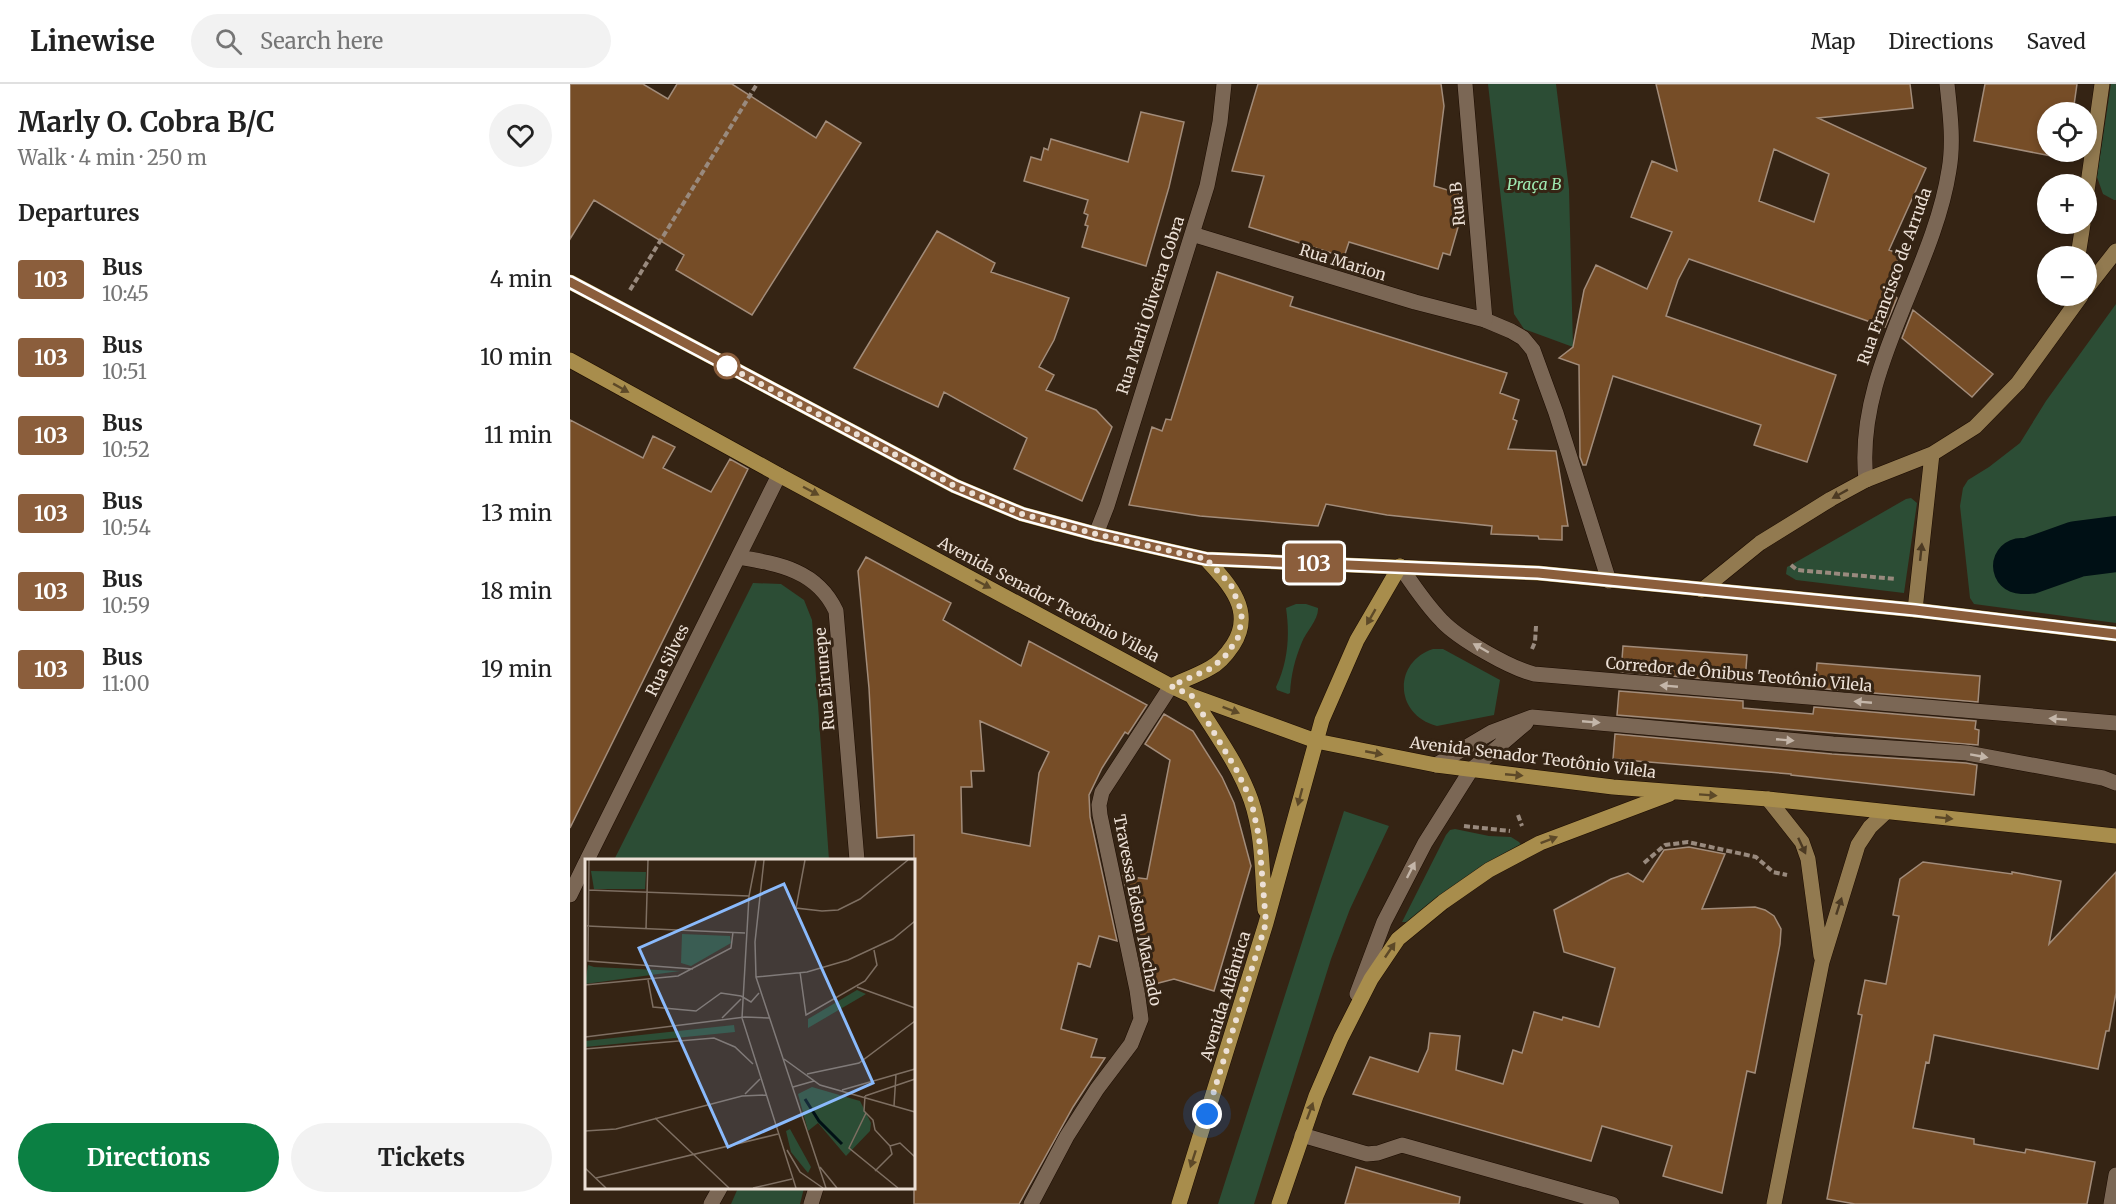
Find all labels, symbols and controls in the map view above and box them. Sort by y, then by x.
search box [191,14,611,68]
text: Linewise [30,23,155,59]
icon: search [212,25,245,58]
text: Search here [260,27,383,55]
text: Map [1811,28,1855,55]
text: Directions [1888,28,1993,55]
text: Saved [2026,28,2086,55]
map controls [2037,102,2097,306]
button: locate [2037,102,2097,162]
text: Marly O. Cobra B/C [18,104,275,140]
button: heart [489,104,552,167]
text: Walk · 4 min · 250 m [18,145,207,170]
park label: Praça B [1507,174,1561,194]
button: + [2037,174,2097,234]
street label: Rua B [1445,181,1469,227]
street label: Rua Francisco de Arruda [1853,184,1936,367]
text: Departures [18,199,140,227]
street label: Rua Marli Oliveira Cobra [1112,213,1188,397]
street label: Rua Marion [1297,239,1389,285]
button: − [2037,246,2097,306]
text: Bus [102,253,143,281]
text: 4 min [490,265,552,293]
text: 103 [34,266,68,293]
text: 10:45 [102,281,149,306]
text: Bus [102,331,143,359]
text: 10 min [480,343,552,371]
text: 103 [34,344,68,371]
unlabelled marker [714,353,740,379]
text: 10:51 [102,359,147,384]
one-way arrow [613,383,630,393]
text: Bus [102,409,143,437]
text: 11 min [484,421,552,449]
text: 103 [34,422,68,449]
text: 10:52 [102,437,150,462]
one-way arrow [803,486,820,496]
text: Bus [102,487,143,515]
one-way arrow [1831,489,1848,499]
text: 13 min [481,499,552,527]
text: 103 [34,500,68,527]
text: 10:54 [102,515,151,540]
street label: Avenida Senador Teotônio Vilela [934,532,1163,666]
one-way arrow [1916,543,1926,562]
line badge: 103 [1280,544,1348,582]
text: 103 [1297,550,1331,577]
text: Bus [102,565,143,593]
text: 18 min [481,577,552,605]
text: 103 [34,578,68,605]
one-way arrow [974,579,991,589]
text: 10:59 [102,593,150,618]
one-way arrow [1365,609,1376,625]
street label: Rua Silves [641,621,693,699]
street label: Rua Eirunepe [810,627,838,731]
text: Bus [102,643,143,671]
one-way arrow [1472,643,1489,653]
street label: Corredor de Ônibus Teotônio Vilela [1605,652,1874,696]
text: 19 min [481,655,552,683]
text: 103 [34,656,68,683]
text: 11:00 [102,671,150,696]
one-way arrow [1660,681,1679,690]
one-way arrow [1854,697,1873,707]
one-way arrow [1222,706,1240,716]
one-way arrow [2048,714,2067,723]
one-way arrow [1581,717,1600,727]
street label: Avenida Senador Teotônio Vilela [1408,732,1658,782]
one-way arrow [1775,735,1794,745]
one-way arrow [1364,749,1383,758]
one-way arrow [1970,751,1989,760]
one-way arrow [1505,770,1524,780]
one-way arrow [1294,788,1304,806]
one-way arrow [1699,790,1718,799]
street label: Travessa Edson Machado [1110,813,1166,1007]
one-way arrow [1935,813,1954,823]
one-way arrow [1540,834,1558,844]
one-way arrow [1798,838,1807,855]
inset map [585,859,915,1189]
one-way arrow [1406,862,1416,879]
one-way arrow [1835,897,1845,915]
street label: Avenida Atlântica [1195,928,1254,1064]
one-way arrow [1384,943,1396,959]
your location [1192,1099,1222,1129]
one-way arrow [1306,1102,1316,1120]
button: Directions [18,1123,279,1192]
button: Tickets [291,1123,552,1192]
one-way arrow [1188,1150,1197,1168]

